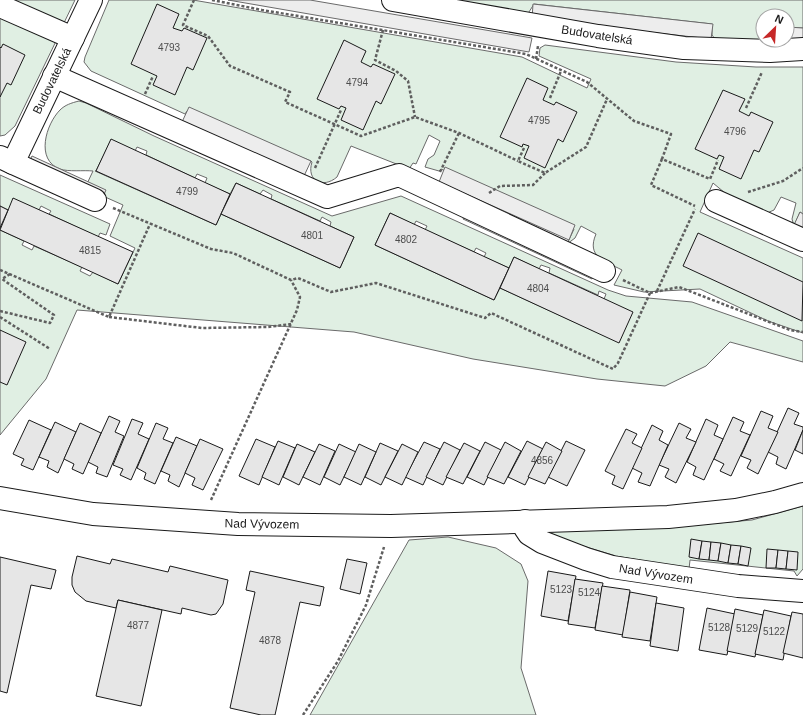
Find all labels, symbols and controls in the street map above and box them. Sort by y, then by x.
north arrow [755,8,795,48]
text: N [773,12,785,26]
street label: Budovatelská [560,22,634,48]
house number: 4793 [158,42,181,53]
street label: Budovatelská [30,45,74,116]
house number: 4794 [346,77,369,88]
house number: 4795 [528,115,551,126]
house number: 4796 [724,126,747,137]
house number: 4799 [176,186,199,197]
house number: 4801 [301,230,324,241]
house number: 4802 [395,234,418,245]
house number: 4815 [79,245,102,256]
house number: 4804 [527,283,550,294]
house number: 4856 [531,455,554,466]
street label: Nad Vývozem [225,516,299,532]
street label: Nad Vývozem [618,561,694,587]
house number: 5123 [550,584,573,595]
house number: 5124 [578,587,601,598]
house number: 4877 [127,620,150,631]
house number: 5128 [708,622,731,633]
house number: 5129 [736,623,759,634]
house number: 5122 [763,626,786,637]
house number: 4878 [259,635,282,646]

